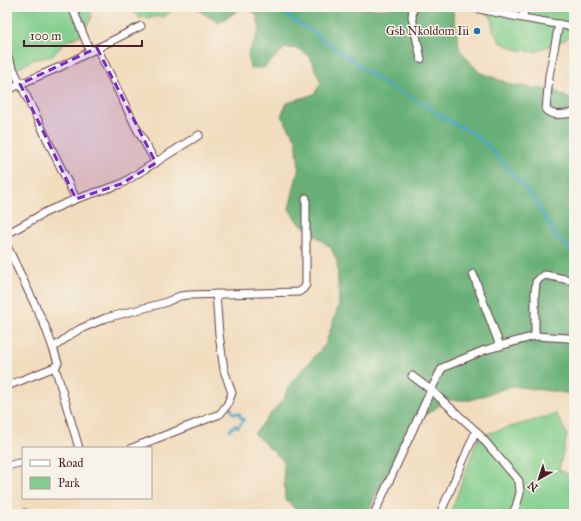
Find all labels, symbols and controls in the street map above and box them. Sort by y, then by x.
scale bar [24,22,142,48]
place label: Gsb Nkoldom Iii [386,24,470,38]
marker: Gsb Nkoldom Iii [472,26,482,36]
text: 100 m [30,29,61,43]
legend [22,447,152,499]
text: Road [58,456,84,470]
north arrow [519,459,559,499]
text: Park [58,476,80,490]
text: N [525,478,541,494]

